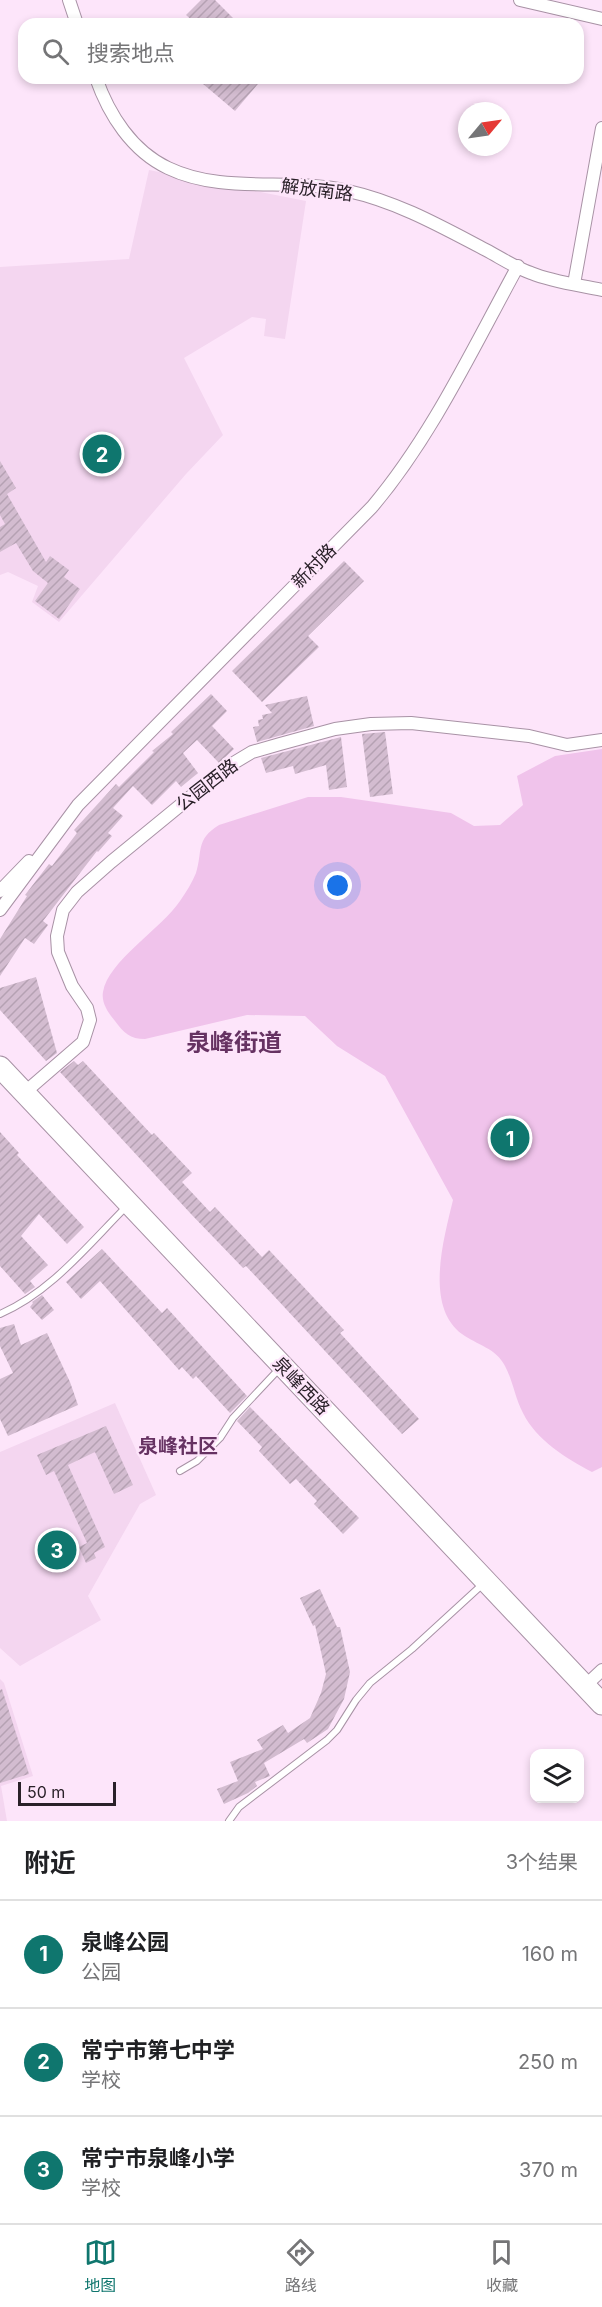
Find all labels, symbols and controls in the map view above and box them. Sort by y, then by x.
search box [18,18,584,84]
icon: search [39,35,72,68]
text: 搜索地点 [87,40,175,66]
north arrow [458,102,512,156]
street label: 解放南路 [280,175,354,204]
pin: 2 [82,432,122,476]
street label: 新村路 [287,539,340,592]
street label: 公园西路 [172,754,242,815]
your location [323,871,352,900]
district label: 泉峰街道 [186,1028,282,1057]
pin: 1 [490,1116,530,1160]
street label: 泉峰西路 [269,1352,334,1419]
district label: 泉峰社区 [138,1434,218,1458]
pin: 3 [38,1528,76,1572]
map controls [530,1749,584,1803]
button: layers [530,1749,584,1803]
scale bar [18,1779,116,1806]
text: 50 m [27,1782,65,1802]
text: 附近 [24,1847,76,1878]
text: 3个结果 [506,1850,578,1874]
text: 泉峰公园 [81,1929,169,1955]
text: 1 [39,1942,48,1966]
text: 160 m [522,1942,578,1966]
text: 公园 [81,1960,121,1984]
text: 常宁市第七中学 [81,2037,235,2063]
text: 2 [37,2050,50,2074]
text: 250 m [518,2050,578,2074]
text: 学校 [81,2068,121,2092]
text: 常宁市泉峰小学 [81,2145,235,2171]
text: 3 [37,2158,50,2182]
text: 370 m [519,2158,578,2182]
text: 学校 [81,2176,121,2200]
tab: 地图 [84,2236,117,2296]
tab: 路线 [284,2236,317,2296]
tab: 收藏 [485,2236,518,2296]

